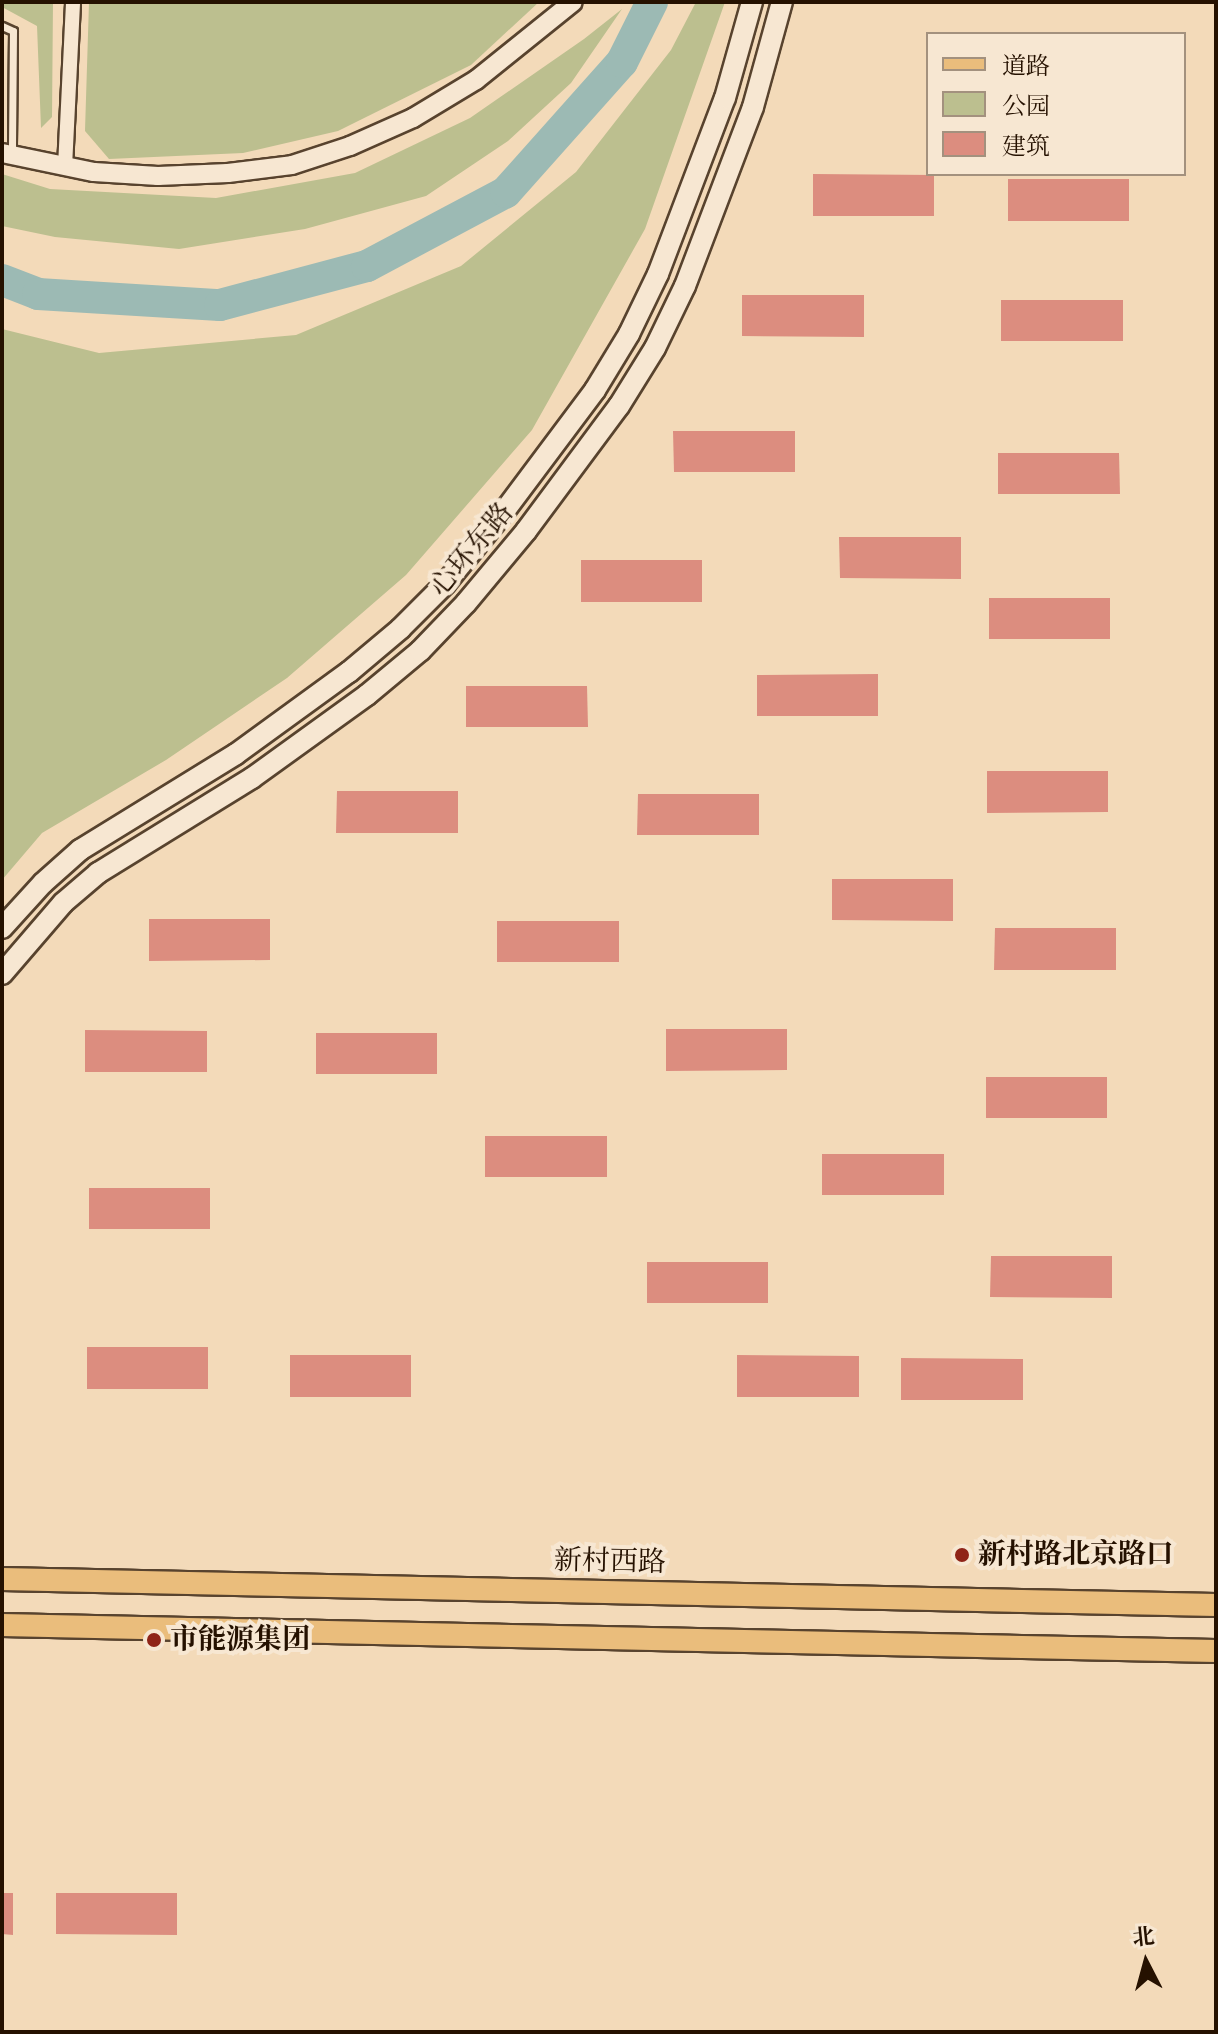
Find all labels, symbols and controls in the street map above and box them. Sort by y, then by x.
legend [926,32,1186,176]
text: 道路 [1002,52,1050,82]
text: 公园 [1002,92,1050,122]
text: 建筑 [1002,132,1050,162]
street label: 心环东路 [423,496,521,604]
place label: 新村路北京路口 [978,1538,1174,1572]
street label: 新村西路 [554,1544,666,1580]
marker: 新村路北京路口 [953,1546,971,1564]
place label: 市能源集团 [170,1623,310,1657]
marker: 市能源集团 [145,1631,163,1649]
north arrow [1106,1922,1186,2002]
text: 北 [1131,1923,1156,1952]

